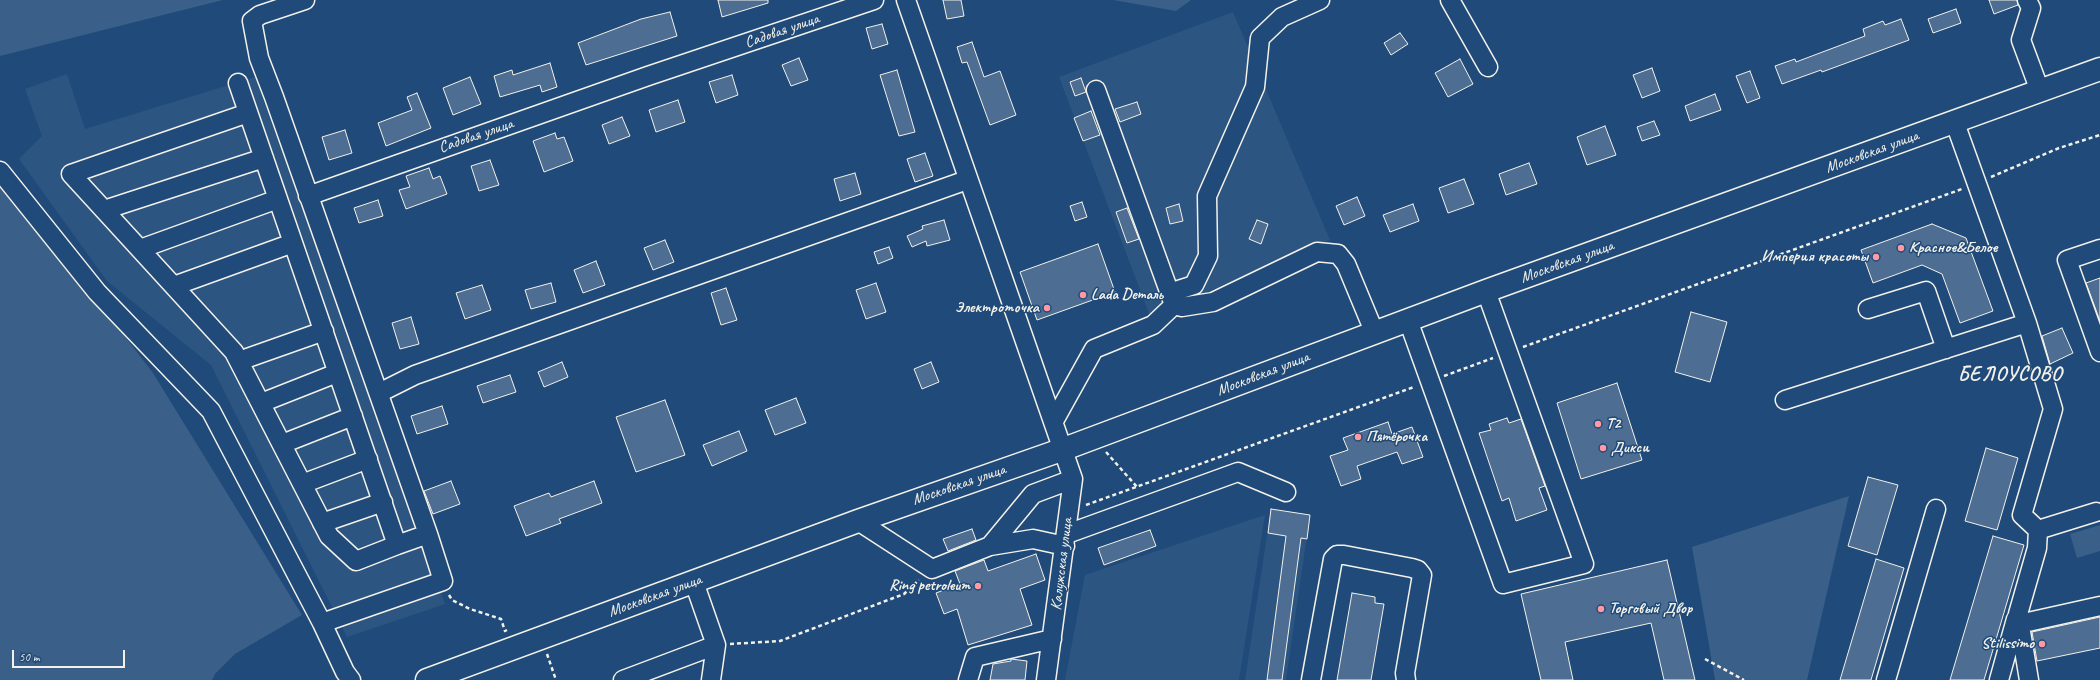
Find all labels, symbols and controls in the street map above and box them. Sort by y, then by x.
street label: Садовая улица [742,9,822,53]
street label: Садовая улица [436,114,516,158]
street label: Московская улица [1823,126,1921,178]
street label: Московская улица [1518,236,1616,288]
place label: Красное&Белое [1909,238,1998,258]
marker: Красное&Белое [1896,243,1906,253]
place label: Империя красоты [1761,247,1868,267]
marker: Империя красоты [1871,252,1881,262]
place label: Lada Dеталь [1091,285,1163,305]
marker: Lada Dеталь [1078,290,1088,300]
place label: Электроточка [955,298,1039,318]
marker: Электроточка [1042,303,1052,313]
street label: Московская улица [1214,348,1312,400]
district label: БЕЛОУСОВО [1956,363,2064,387]
place label: T2 [1606,414,1621,434]
marker: T2 [1593,419,1603,429]
place label: Пятёрочка [1366,427,1427,447]
marker: Пятёрочка [1353,432,1363,442]
place label: Дикси [1611,438,1649,458]
marker: Дикси [1598,443,1608,453]
street label: Московская улица [910,460,1008,510]
street label: Калужская улица [1047,517,1077,611]
street label: Московская улица [606,570,704,622]
place label: Ring petroleum [889,576,970,596]
marker: Ring petroleum [973,581,983,591]
place label: Торговый Двор [1609,599,1692,619]
marker: Торговый Двор [1596,604,1606,614]
place label: Stilissimo [1981,634,2034,654]
marker: Stilissimo [2037,639,2047,649]
scale bar [14,642,127,668]
text: 50 m [19,649,39,665]

